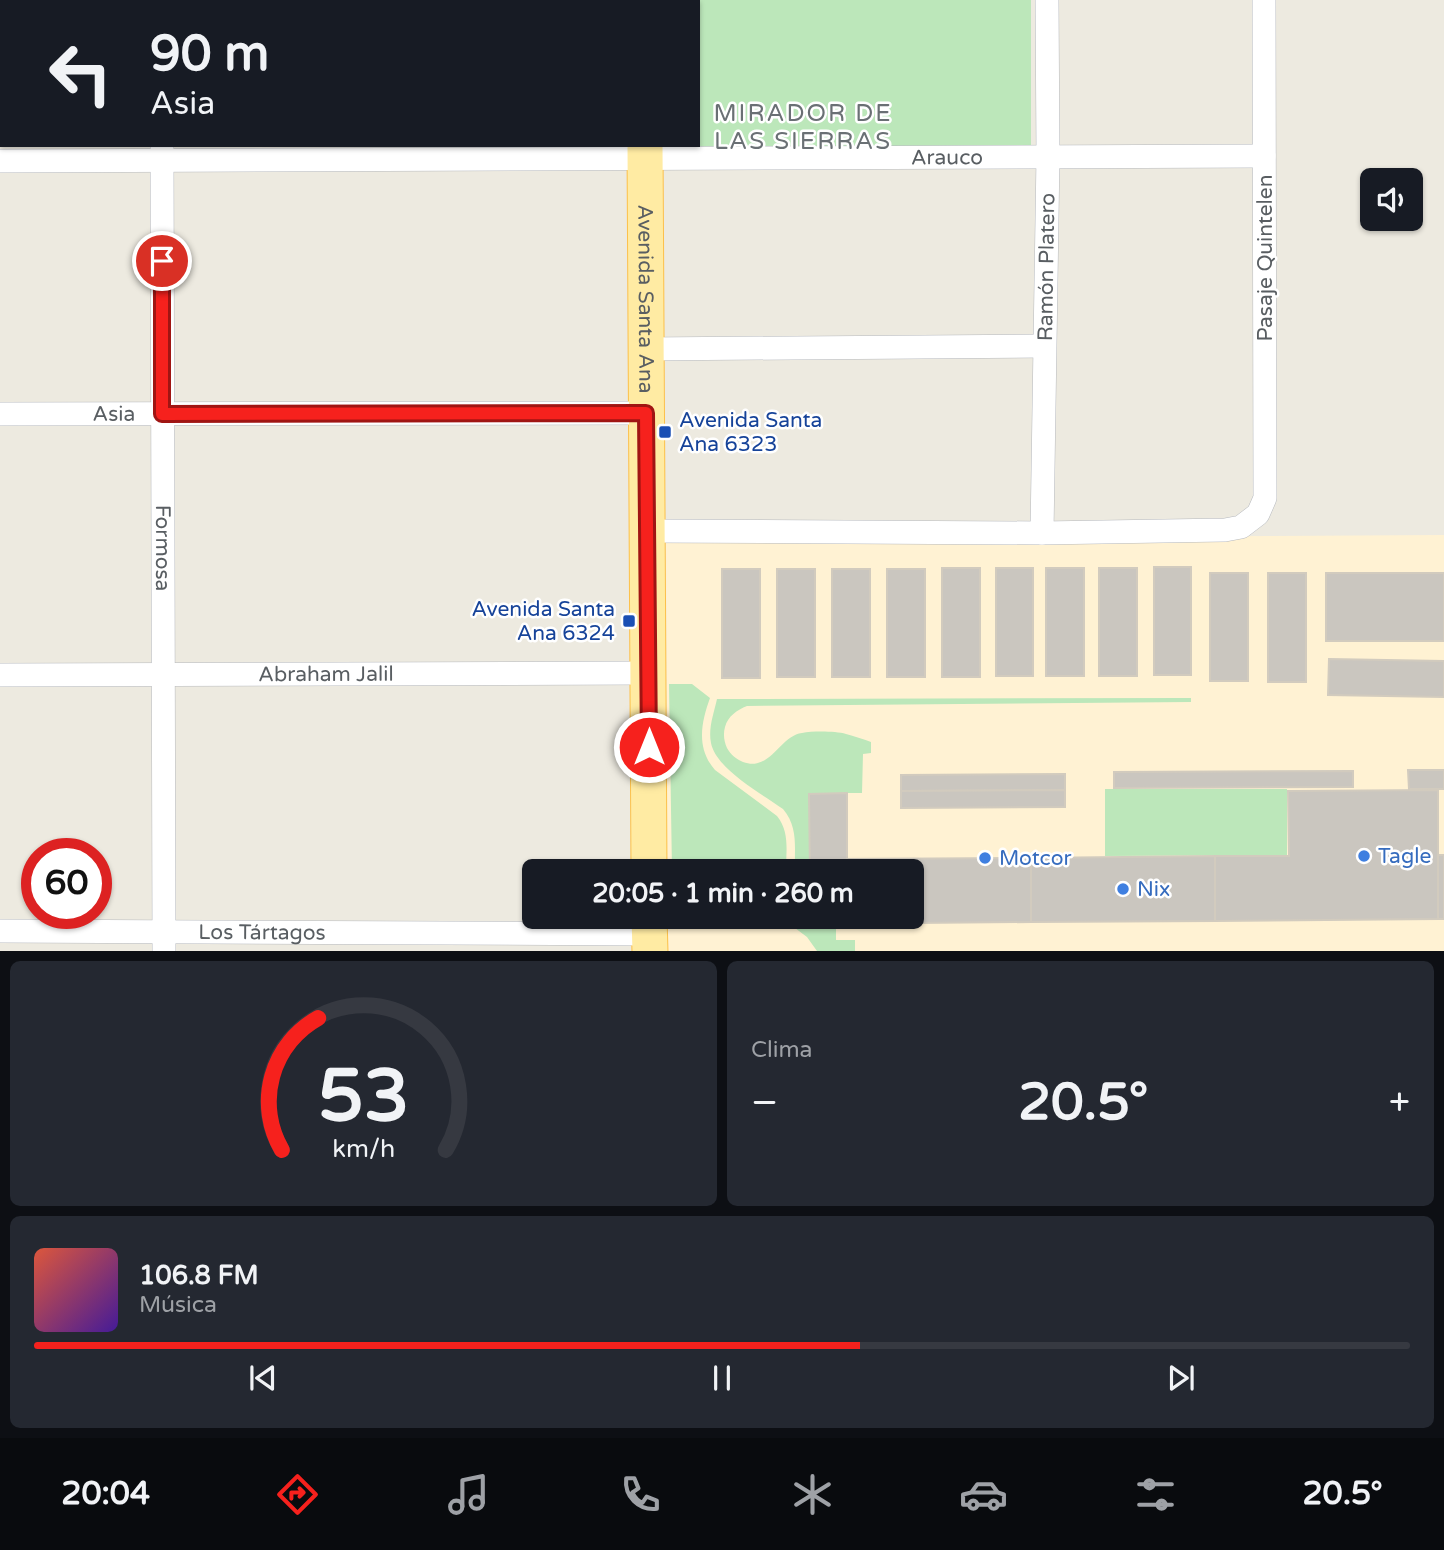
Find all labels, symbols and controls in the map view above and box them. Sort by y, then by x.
text: 90 m [150,25,269,84]
icon: left [35,28,126,119]
text: Asia [150,85,215,123]
district label: MIRADOR DE LAS SIERRAS [713,99,893,156]
street label: Arauco [911,145,983,170]
map controls [1360,168,1423,231]
button: sound [1360,168,1423,231]
street label: Pasaje Quintelen [1253,174,1278,342]
street label: Ramón Platero [1033,193,1060,341]
street label: Avenida Santa Ana [633,204,659,394]
pin [132,231,192,291]
icon: arrive [143,242,181,280]
street label: Asia [93,401,135,426]
place label: Avenida Santa Ana 6323 [679,408,822,457]
marker: Avenida Santa Ana 6323 [657,424,673,440]
street label: Formosa [150,505,176,591]
place label: Avenida Santa Ana 6324 [472,597,615,646]
marker: Avenida Santa Ana 6324 [621,613,637,629]
street label: Abraham Jalil [258,661,394,687]
position arrow [612,710,686,784]
speed limit sign: 60 [21,838,112,929]
place label: Tagle [1378,844,1431,869]
place label: Motcor [999,846,1071,871]
marker: Tagle [1356,848,1372,864]
marker: Motcor [977,850,993,866]
place label: Nix [1137,877,1170,902]
text: 20:05 · 1 min · 260 m [592,878,854,909]
marker: Nix [1115,881,1131,897]
street label: Los Tártagos [198,919,326,945]
text: Clima [751,1036,812,1064]
text: 53 [318,1053,409,1141]
text: 20.5° [1018,1071,1148,1134]
text: − [751,1080,778,1126]
text: + [1389,1080,1410,1126]
text: km/h [332,1133,395,1163]
text: 106.8 FM [139,1260,259,1291]
text: Música [139,1291,217,1319]
icon: previous [244,1359,282,1397]
icon: pause [703,1359,741,1397]
icon: next [1162,1359,1200,1397]
icon: directions [273,1470,322,1519]
icon: music [444,1470,493,1519]
icon: phone [616,1470,665,1519]
icon: climate [788,1470,837,1519]
icon: car [959,1470,1008,1519]
icon: filters [1131,1470,1180,1519]
text: 20:04 [61,1475,150,1513]
text: 20.5° [1303,1475,1383,1513]

